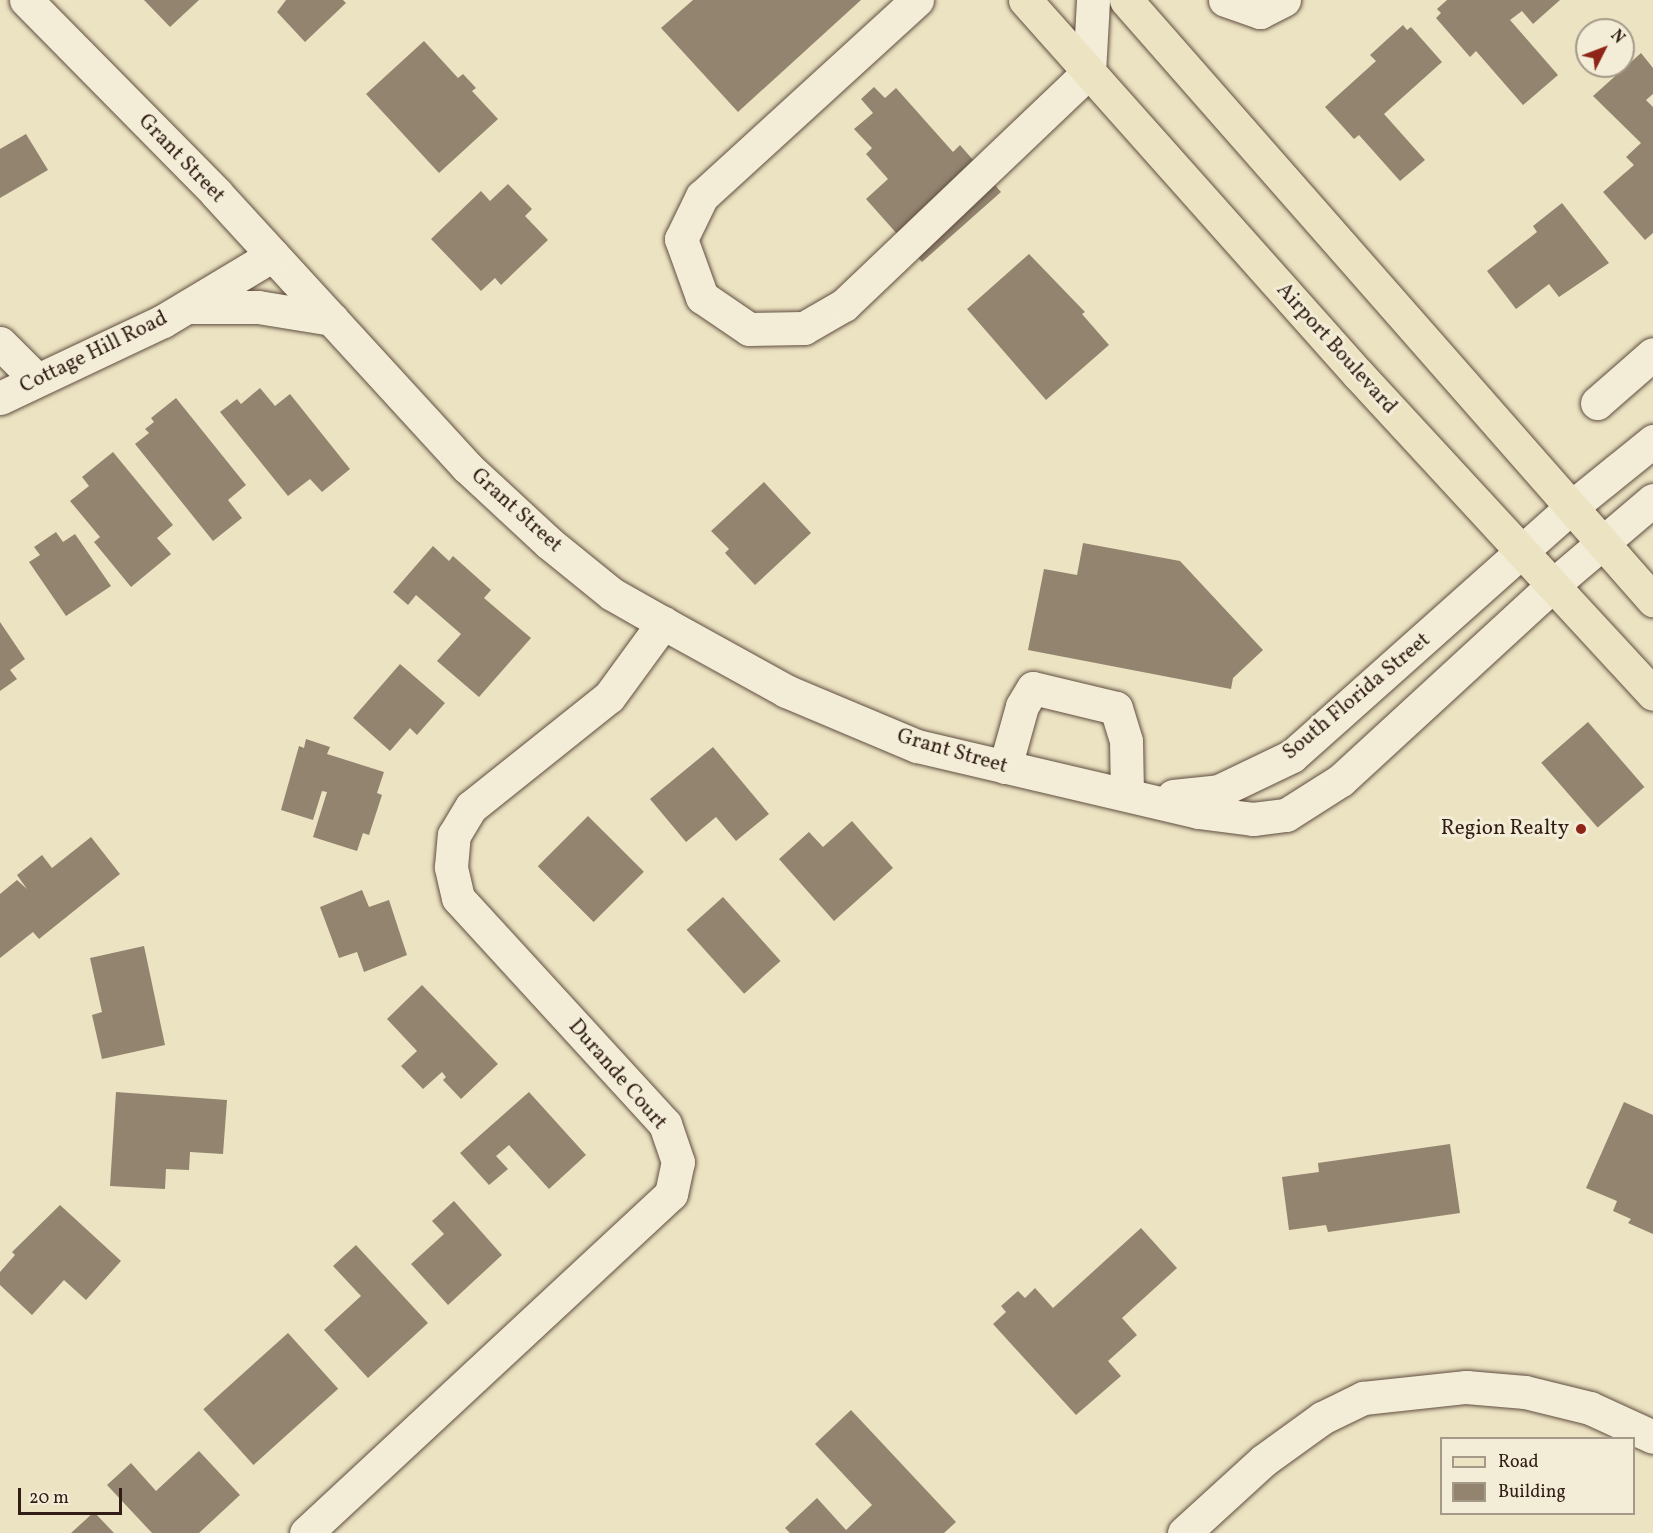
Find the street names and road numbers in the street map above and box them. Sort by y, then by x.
street label: Grant Street [132,109,230,209]
street label: Airport Boulevard [1270,278,1402,420]
street label: Cottage Hill Road [16,306,172,400]
street label: Grant Street [465,464,567,558]
street label: South Florida Street [1278,628,1436,766]
street label: Grant Street [894,724,1010,780]
street label: Durande Court [562,1015,672,1135]

